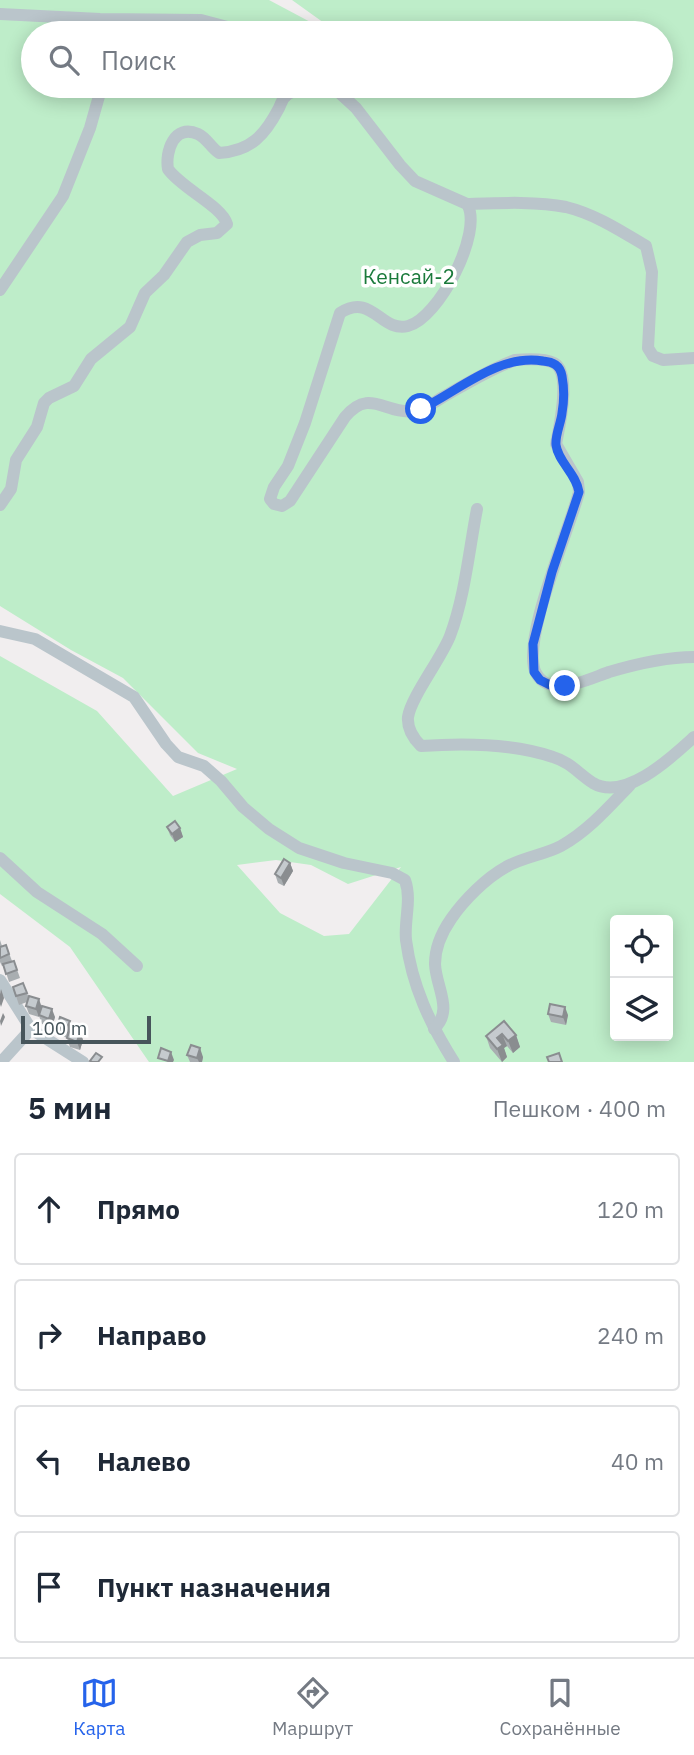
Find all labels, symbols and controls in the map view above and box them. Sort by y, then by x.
search box [21,21,673,98]
icon: search [45,41,83,79]
text: Поиск [101,43,176,77]
park label: Кенсай-2 [363,262,455,290]
route start [405,393,436,424]
route end [549,670,580,701]
map controls [610,915,673,1041]
button: locate [610,915,673,978]
button: layers [610,978,673,1041]
scale bar [21,1013,150,1045]
text: 100 m [32,1016,87,1040]
text: 5 мин [28,1088,112,1127]
text: Пешком · 400 m [493,1093,666,1123]
icon: ahead [30,1190,68,1228]
text: Прямо [97,1192,180,1226]
text: 120 m [597,1194,664,1224]
icon: right [30,1316,68,1354]
text: Направо [97,1318,206,1352]
text: 240 m [597,1320,664,1350]
icon: left [30,1442,68,1480]
text: Налево [97,1444,191,1478]
text: 40 m [611,1446,664,1476]
icon: arrive [30,1568,68,1606]
text: Пункт назначения [97,1570,331,1604]
tab: Карта [73,1674,126,1740]
tab: Маршрут [272,1674,353,1740]
tab: Сохранённые [500,1674,621,1740]

